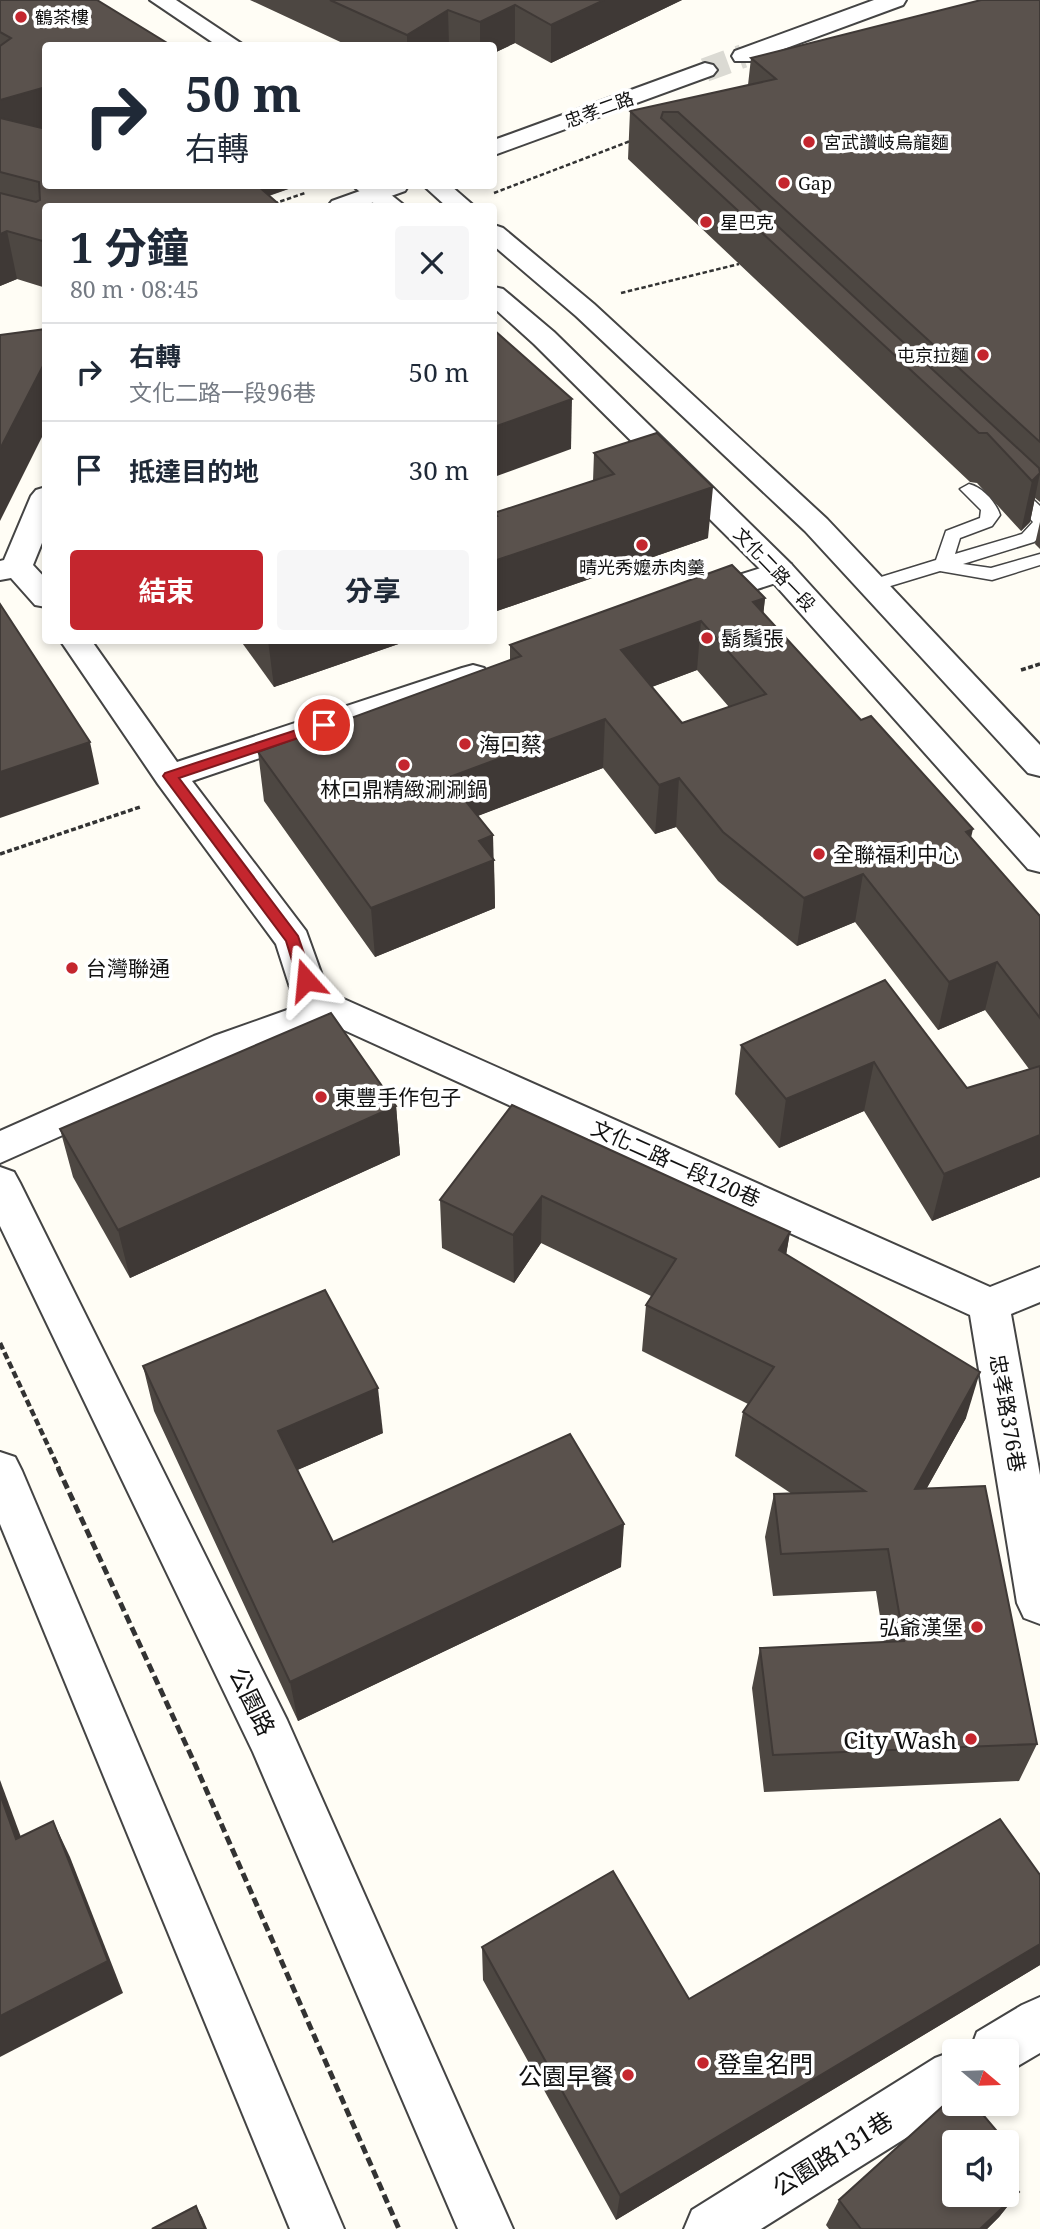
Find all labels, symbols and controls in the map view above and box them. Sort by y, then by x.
place label: 鶴茶樓 [35,5,89,29]
marker: 鶴茶樓 [13,9,29,25]
text: 50 m [185,60,301,126]
icon: right [70,70,161,161]
street label: 忠孝二路 [561,85,637,133]
text: 右轉 [185,126,249,169]
place label: 宮武讚岐烏龍麵 [823,130,949,154]
marker: 宮武讚岐烏龍麵 [801,134,817,150]
place label: Gap [798,171,832,195]
marker: Gap [776,175,792,191]
place label: 星巴克 [720,210,774,234]
marker: 星巴克 [698,214,714,230]
text: 1 分鐘 [70,218,189,275]
button: close [395,226,469,300]
text: 80 m · 08:45 [70,273,199,305]
text: 右轉 [129,338,181,374]
place label: 屯京拉麵 [897,343,969,367]
marker: 屯京拉麵 [975,347,991,363]
icon: right [70,353,108,391]
text: 50 m [409,354,469,390]
text: 文化二路一段96巷 [129,376,316,408]
icon: arrive [70,451,108,489]
text: 30 m [409,452,469,488]
text: 抵達目的地 [129,453,259,489]
street label: 文化二路一段 [729,522,821,616]
marker: 晴光秀嬤赤肉羹 [634,537,650,553]
button: 結束 [70,550,263,630]
button: 分享 [277,550,469,630]
place label: 晴光秀嬤赤肉羹 [579,555,705,579]
place label: 鬍鬚張 [721,624,784,652]
marker: 鬍鬚張 [699,630,715,646]
pin [294,695,354,755]
icon: arrive [305,706,343,744]
place label: 海口蔡 [479,730,542,758]
marker: 海口蔡 [457,736,473,752]
marker: 林口鼎精緻涮涮鍋 [396,757,412,773]
place label: 林口鼎精緻涮涮鍋 [320,775,488,803]
place label: 全聯福利中心 [833,840,959,868]
marker: 全聯福利中心 [811,846,827,862]
position arrow [269,943,343,1017]
place label: 台灣聯通 [86,954,170,982]
marker: 台灣聯通 [64,960,80,976]
place label: 東豐手作包子 [335,1083,461,1111]
marker: 東豐手作包子 [313,1089,329,1105]
street label: 文化二路一段120巷 [587,1113,765,1213]
street label: 忠孝路376巷 [984,1352,1032,1474]
place label: 弘爺漢堡 [879,1613,963,1641]
marker: 弘爺漢堡 [969,1619,985,1635]
street label: 公園路 [222,1661,284,1741]
place label: City Wash [843,1723,957,1756]
marker: City Wash [963,1731,979,1747]
north arrow [942,2039,1018,2116]
map controls [942,2039,1019,2207]
place label: 登皇名門 [717,2047,813,2080]
marker: 登皇名門 [695,2055,711,2071]
place label: 公園早餐 [518,2059,614,2092]
marker: 公園早餐 [620,2067,636,2083]
street label: 公園路131巷 [765,2103,899,2203]
button: sound [942,2130,1019,2207]

